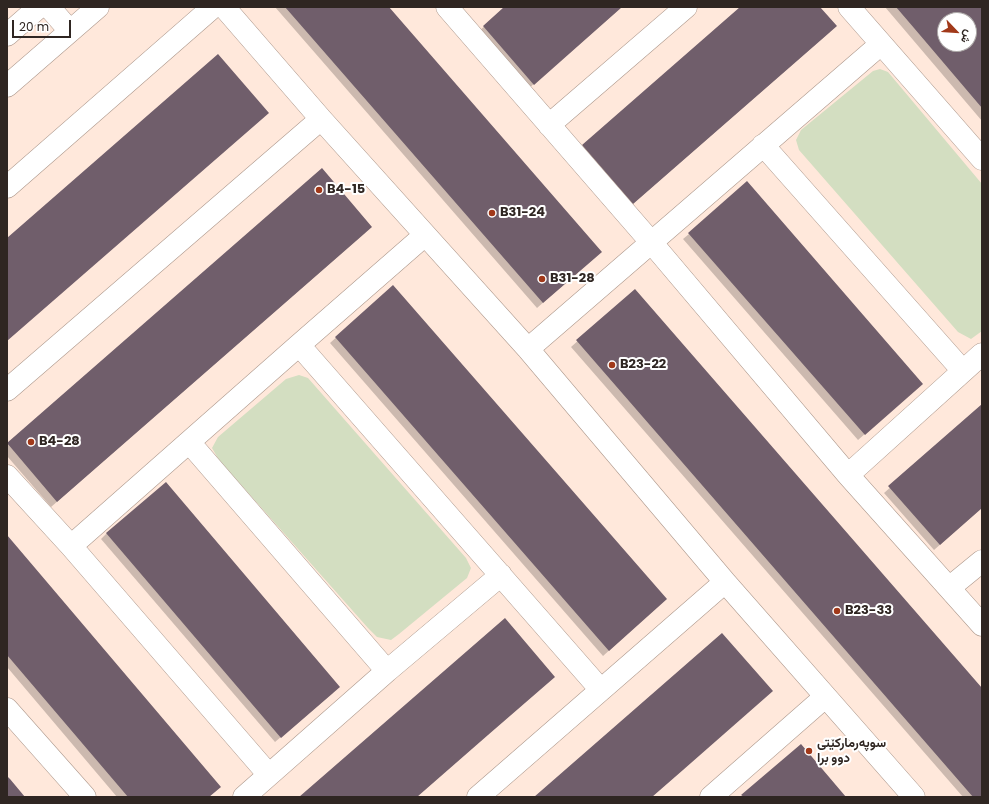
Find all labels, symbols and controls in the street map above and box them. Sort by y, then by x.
scale bar [14,12,73,38]
north arrow [937,12,977,52]
text: 20 m [19,18,49,35]
text: ش [957,27,977,46]
place label: B4-15 [327,182,365,198]
marker: B4-15 [314,185,324,195]
place label: B31-24 [500,205,545,221]
marker: B31-24 [487,208,497,218]
place label: B31-28 [550,271,595,287]
marker: B31-28 [537,274,547,284]
place label: B23-22 [620,357,666,373]
marker: B23-22 [607,360,617,370]
place label: B4-28 [39,434,80,450]
marker: B4-28 [26,437,36,447]
place label: B23-33 [845,603,892,619]
marker: B23-33 [832,606,842,616]
place label: سوپەرمارکێتی دوو برا [817,736,886,767]
marker: سوپەرمارکێتی دوو برا [804,746,814,756]

